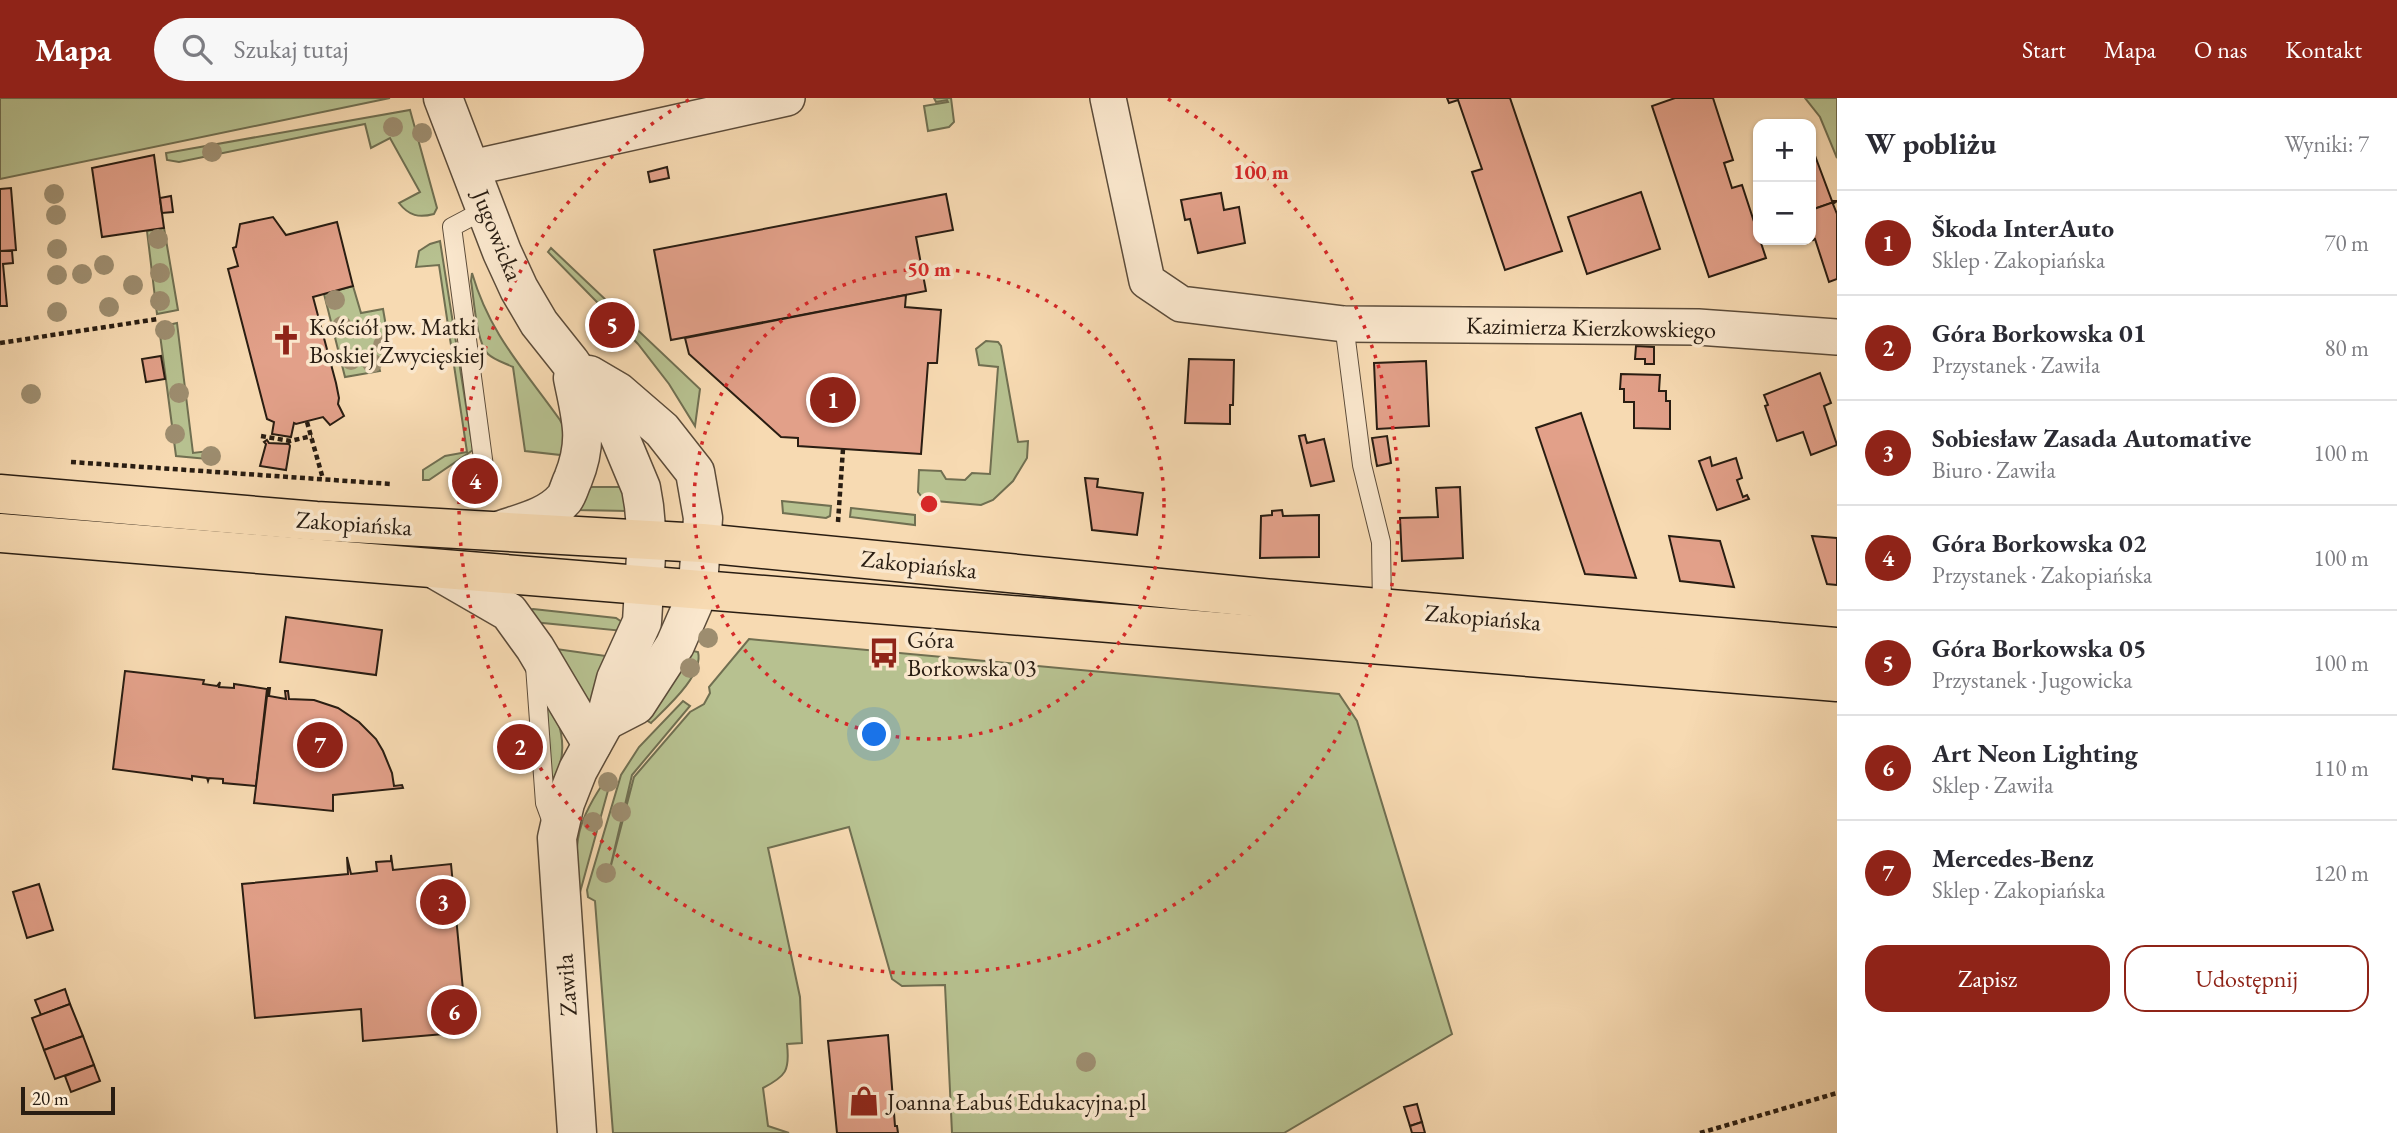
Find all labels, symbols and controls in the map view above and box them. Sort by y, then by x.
search box [154,18,644,81]
text: Mapa [35,28,112,71]
icon: search [178,30,216,68]
text: Szukaj tutaj [234,32,349,66]
text: Start [2022,34,2066,65]
text: Mapa [2104,34,2156,65]
text: O nas [2194,34,2247,65]
text: Kontakt [2285,34,2362,65]
map controls [1753,119,1816,245]
button: + [1753,119,1816,182]
text: W pobliżu [1865,124,1996,163]
text: Wyniki: 7 [2285,129,2369,159]
text: 100 m [1233,158,1289,185]
button: − [1753,182,1816,245]
street label: Jugowicka [465,183,530,286]
text: Škoda InterAuto [1932,211,2114,245]
text: 1 [1882,228,1894,258]
text: 70 m [2324,228,2369,258]
text: Sklep · Zakopiańska [1932,245,2105,275]
text: 50 m [907,255,951,282]
pin: 5 [589,299,635,351]
street label: Kazimierza Kierzkowskiego [1466,309,1716,345]
place label: Kościół pw. Matki Boskiej Zwycięskiej [309,311,485,370]
text: Góra Borkowska 01 [1932,316,2147,350]
church icon: Kościół pw. Matki Boskiej Zwycięskiej [269,323,303,357]
text: 2 [1882,333,1894,363]
text: 80 m [2324,333,2369,363]
text: Przystanek · Zawiła [1932,350,2100,380]
pin: 1 [810,374,856,426]
text: Sobiesław Zasada Automative [1932,421,2251,455]
text: 3 [1882,438,1894,468]
text: 100 m [2313,438,2369,468]
pin: 4 [452,455,498,507]
text: Biuro · Zawiła [1932,455,2056,485]
centre of rings [917,492,941,516]
street label: Zakopiańska [295,503,414,543]
text: Góra Borkowska 02 [1932,526,2147,560]
street label: Zakopiańska [860,543,979,586]
text: 4 [1882,543,1894,573]
text: 100 m [2313,543,2369,573]
text: Przystanek · Zakopiańska [1932,560,2152,590]
street label: Zakopiańska [1424,596,1543,638]
place label: Góra Borkowska 03 [907,624,1037,683]
text: Góra Borkowska 05 [1932,631,2147,665]
bus stop icon: Góra Borkowska 03 [867,636,901,670]
text: 5 [1882,648,1894,678]
text: 100 m [2313,648,2369,678]
text: Przystanek · Jugowicka [1932,665,2132,695]
your location [857,717,891,751]
pin: 7 [297,719,343,771]
pin: 2 [497,721,543,773]
text: Art Neon Lighting [1932,736,2138,770]
text: 6 [1882,753,1894,783]
text: 110 m [2313,753,2369,783]
text: Sklep · Zawiła [1932,770,2053,800]
text: Mercedes-Benz [1932,841,2094,875]
text: 7 [1882,858,1894,888]
text: 120 m [2313,858,2369,888]
text: Sklep · Zakopiańska [1932,875,2105,905]
pin: 3 [420,876,466,928]
button: Zapisz [1865,945,2110,1012]
button: Udostępnij [2124,945,2369,1012]
street label: Zawiła [548,952,584,1017]
pin: 6 [431,986,477,1038]
scale bar [21,1084,116,1116]
shop icon: Joanna Łabuś Edukacyjna.pl [847,1084,881,1118]
text: 20 m [32,1086,69,1111]
place label: Joanna Łabuś Edukacyjna.pl [885,1086,1147,1117]

